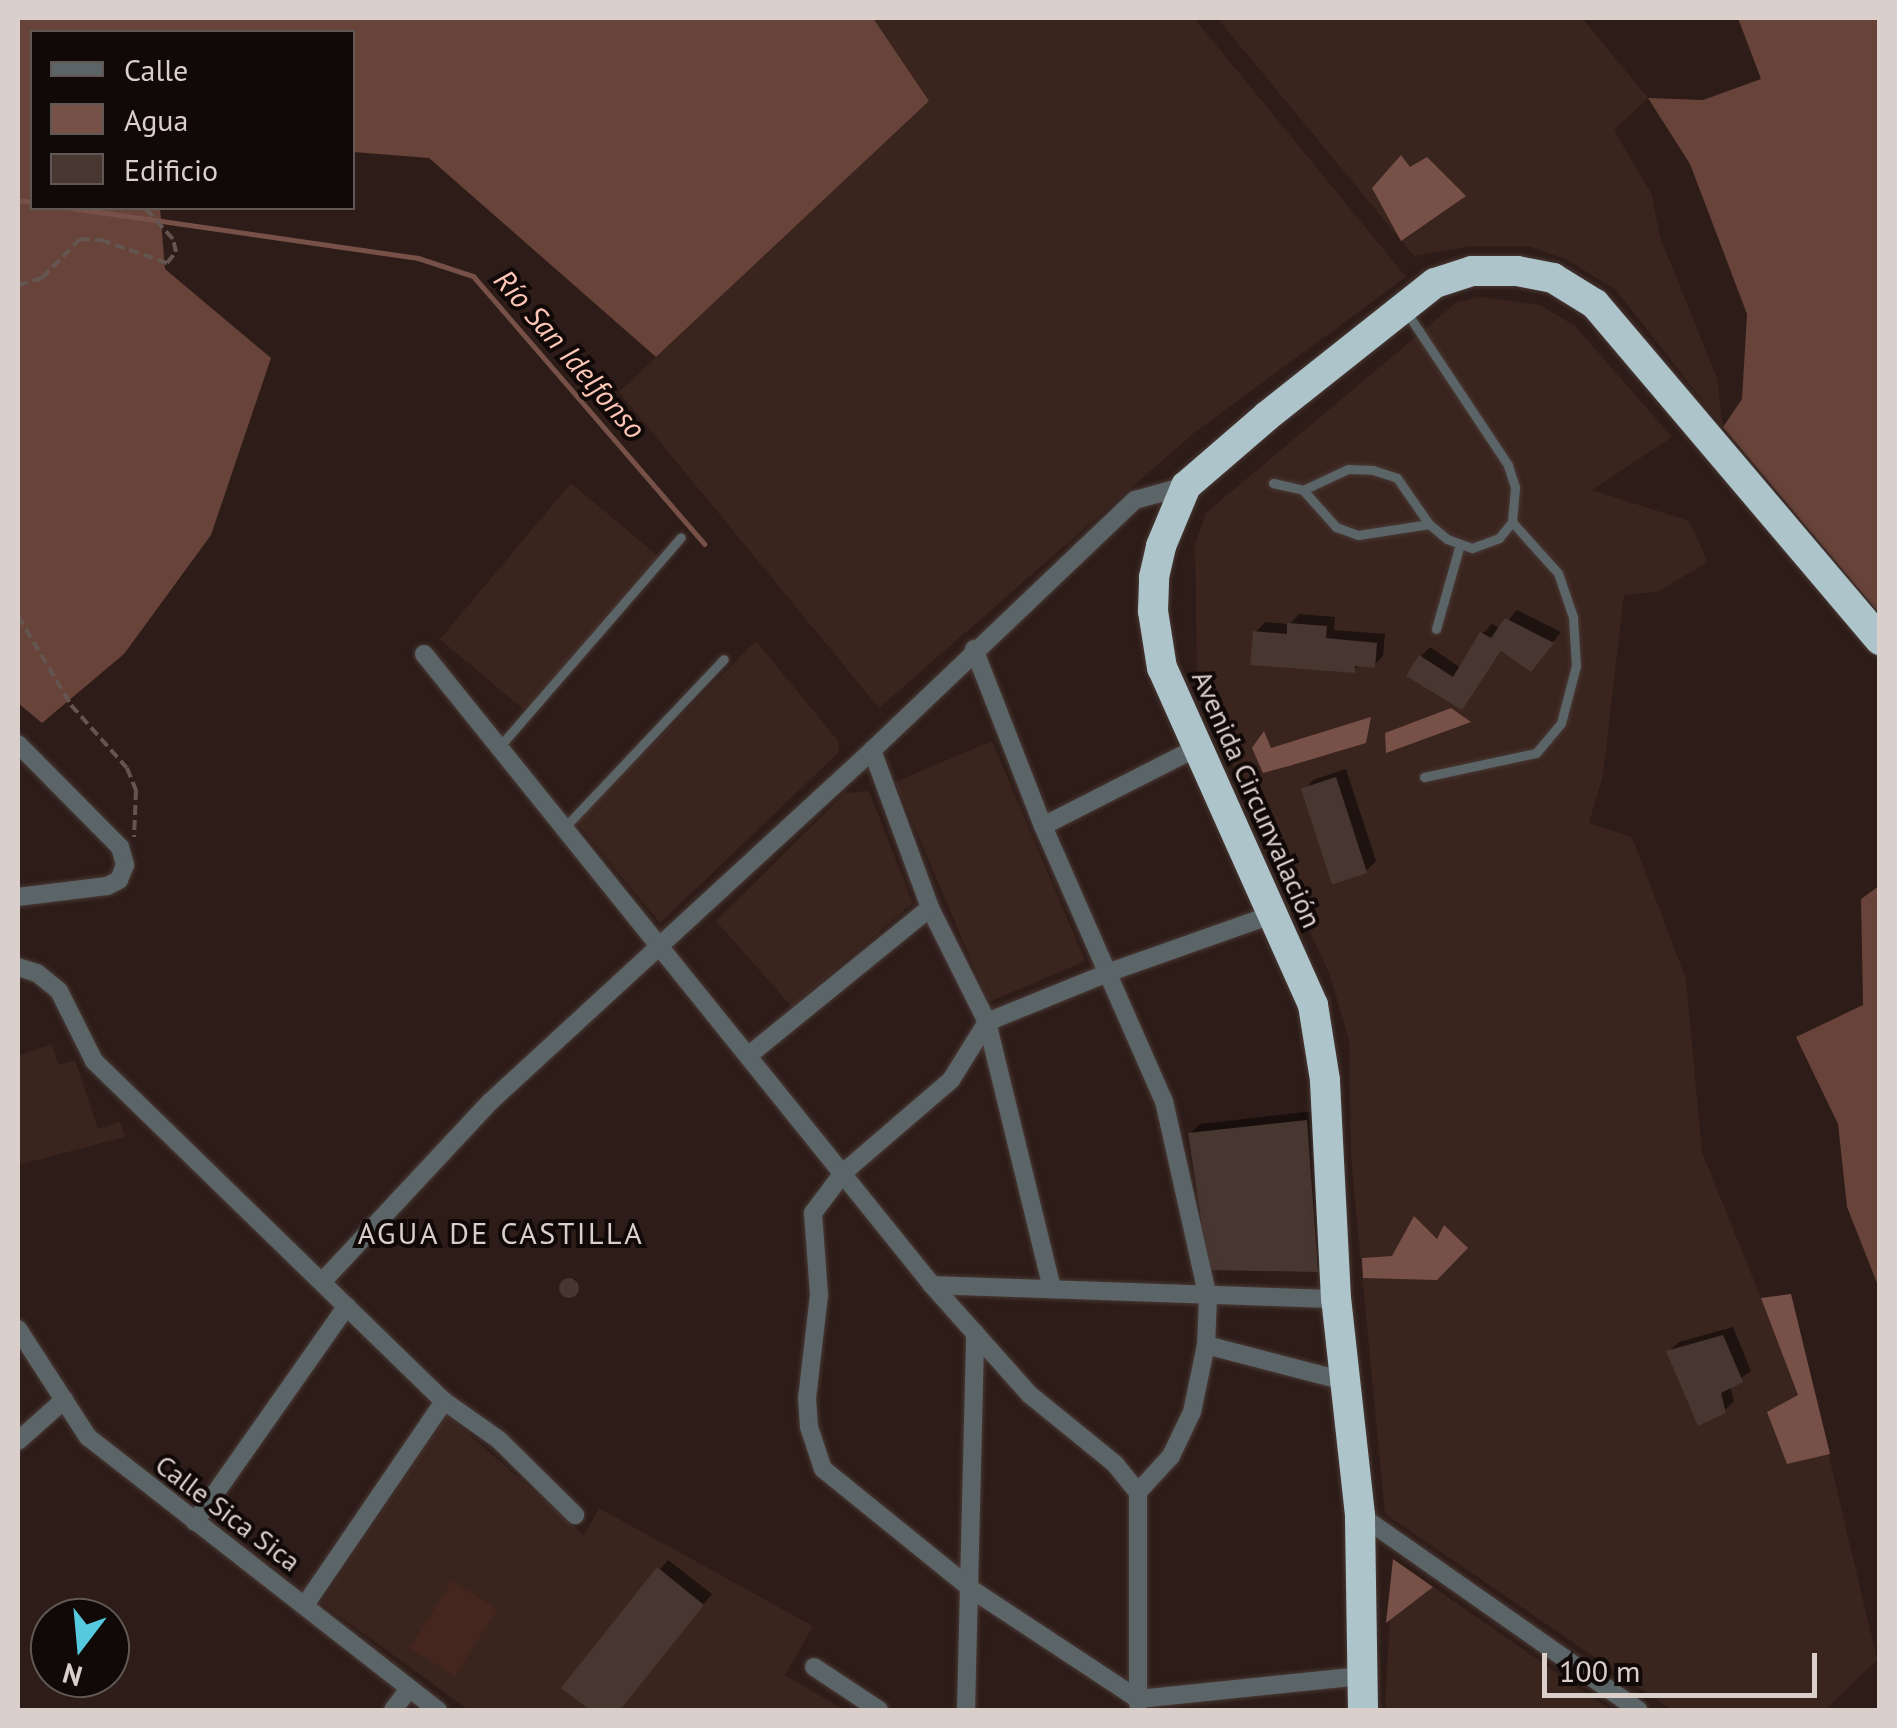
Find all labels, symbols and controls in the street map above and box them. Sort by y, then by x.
legend [30,30,355,210]
text: Calle [124,50,188,89]
text: Agua [124,100,188,139]
text: Edificio [124,150,218,189]
water label: Río San Idelfonso [487,262,653,446]
street label: Avenida Circunvalación [1185,665,1329,933]
district label: AGUA DE CASTILLA [357,1215,645,1251]
street label: Calle Sica Sica [149,1448,307,1578]
north arrow [30,1598,130,1698]
scale bar [1547,1633,1822,1695]
text: 100 m [1559,1651,1640,1690]
text: N [58,1655,86,1696]

